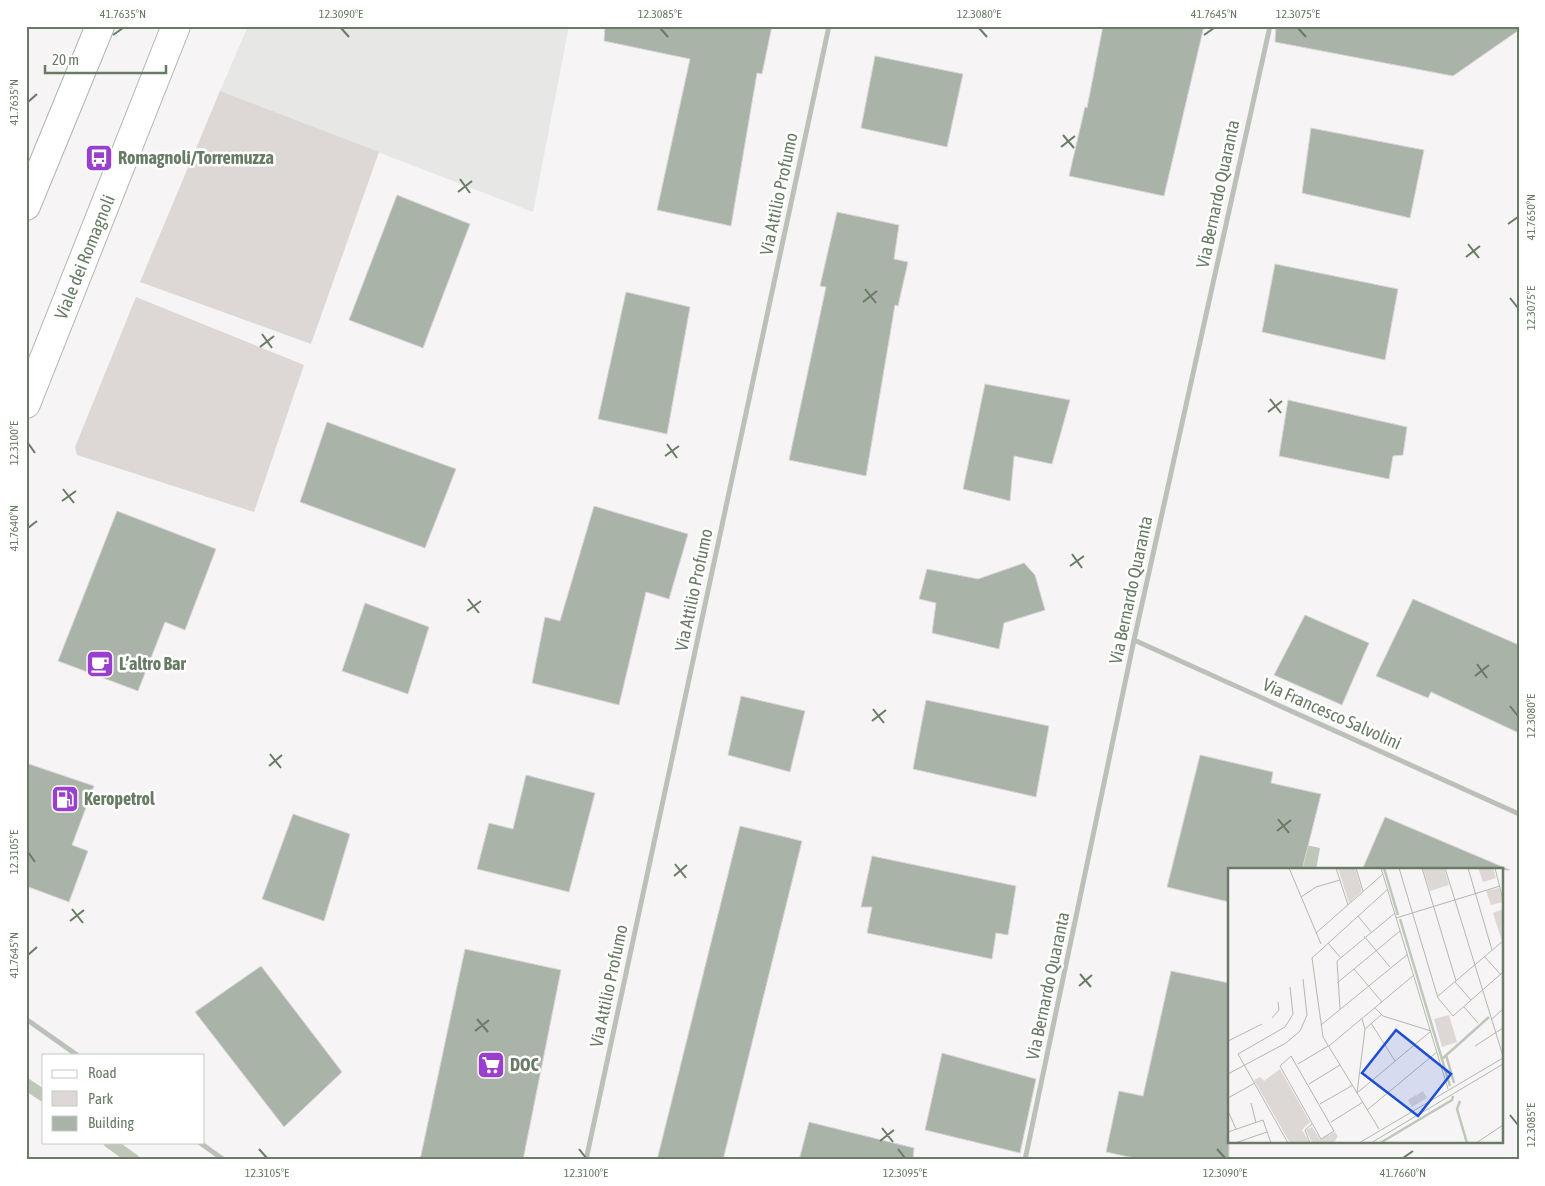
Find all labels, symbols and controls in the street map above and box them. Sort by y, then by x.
text: 41.7635°N [100,7,146,21]
text: 12.3090°E [319,7,363,21]
text: 12.3085°E [638,7,682,21]
text: 12.3080°E [957,7,1001,21]
text: 41.7645°N [1191,7,1237,21]
text: 12.3075°E [1276,7,1320,21]
scale bar [45,42,166,74]
text: 20 m [52,51,79,68]
text: 41.7635°N [7,79,21,125]
street label: Via Bernardo Quaranta [1192,118,1243,270]
street label: Via Attilio Profumo [755,131,802,257]
bus stop icon: Romagnoli/Torremuzza [84,143,114,173]
place label: Romagnoli/Torremuzza [118,147,274,168]
street label: Viale dei Romagnoli [50,191,119,322]
text: 41.7650°N [1524,194,1538,240]
text: 12.3075°E [1524,286,1538,330]
text: 12.3100°E [7,421,21,465]
text: 41.7640°N [7,505,21,551]
street label: Via Bernardo Quaranta [1105,514,1156,666]
street label: Via Attilio Profumo [670,527,717,653]
cafe icon: L’altro Bar [85,649,115,679]
place label: L’altro Bar [119,653,186,674]
street label: Via Francesco Salvolini [1260,674,1405,754]
text: 12.3080°E [1524,694,1538,738]
fuel station icon: Keropetrol [50,784,80,814]
place label: Keropetrol [84,788,155,809]
text: 12.3105°E [7,830,21,874]
inset map [1228,868,1502,1144]
street label: Via Bernardo Quaranta [1022,910,1073,1062]
street label: Via Attilio Profumo [585,923,632,1049]
text: 41.7645°N [7,932,21,978]
supermarket icon: DOC [476,1050,506,1080]
legend [42,1054,205,1144]
place label: DOC [510,1054,539,1075]
text: Road [88,1064,117,1081]
text: Park [88,1090,113,1107]
text: 12.3085°E [1524,1103,1538,1147]
text: Building [88,1114,134,1131]
text: 12.3105°E [245,1166,289,1180]
text: 12.3100°E [564,1166,608,1180]
text: 12.3095°E [883,1166,927,1180]
text: 12.3090°E [1203,1166,1247,1180]
text: 41.7660°N [1380,1166,1426,1180]

